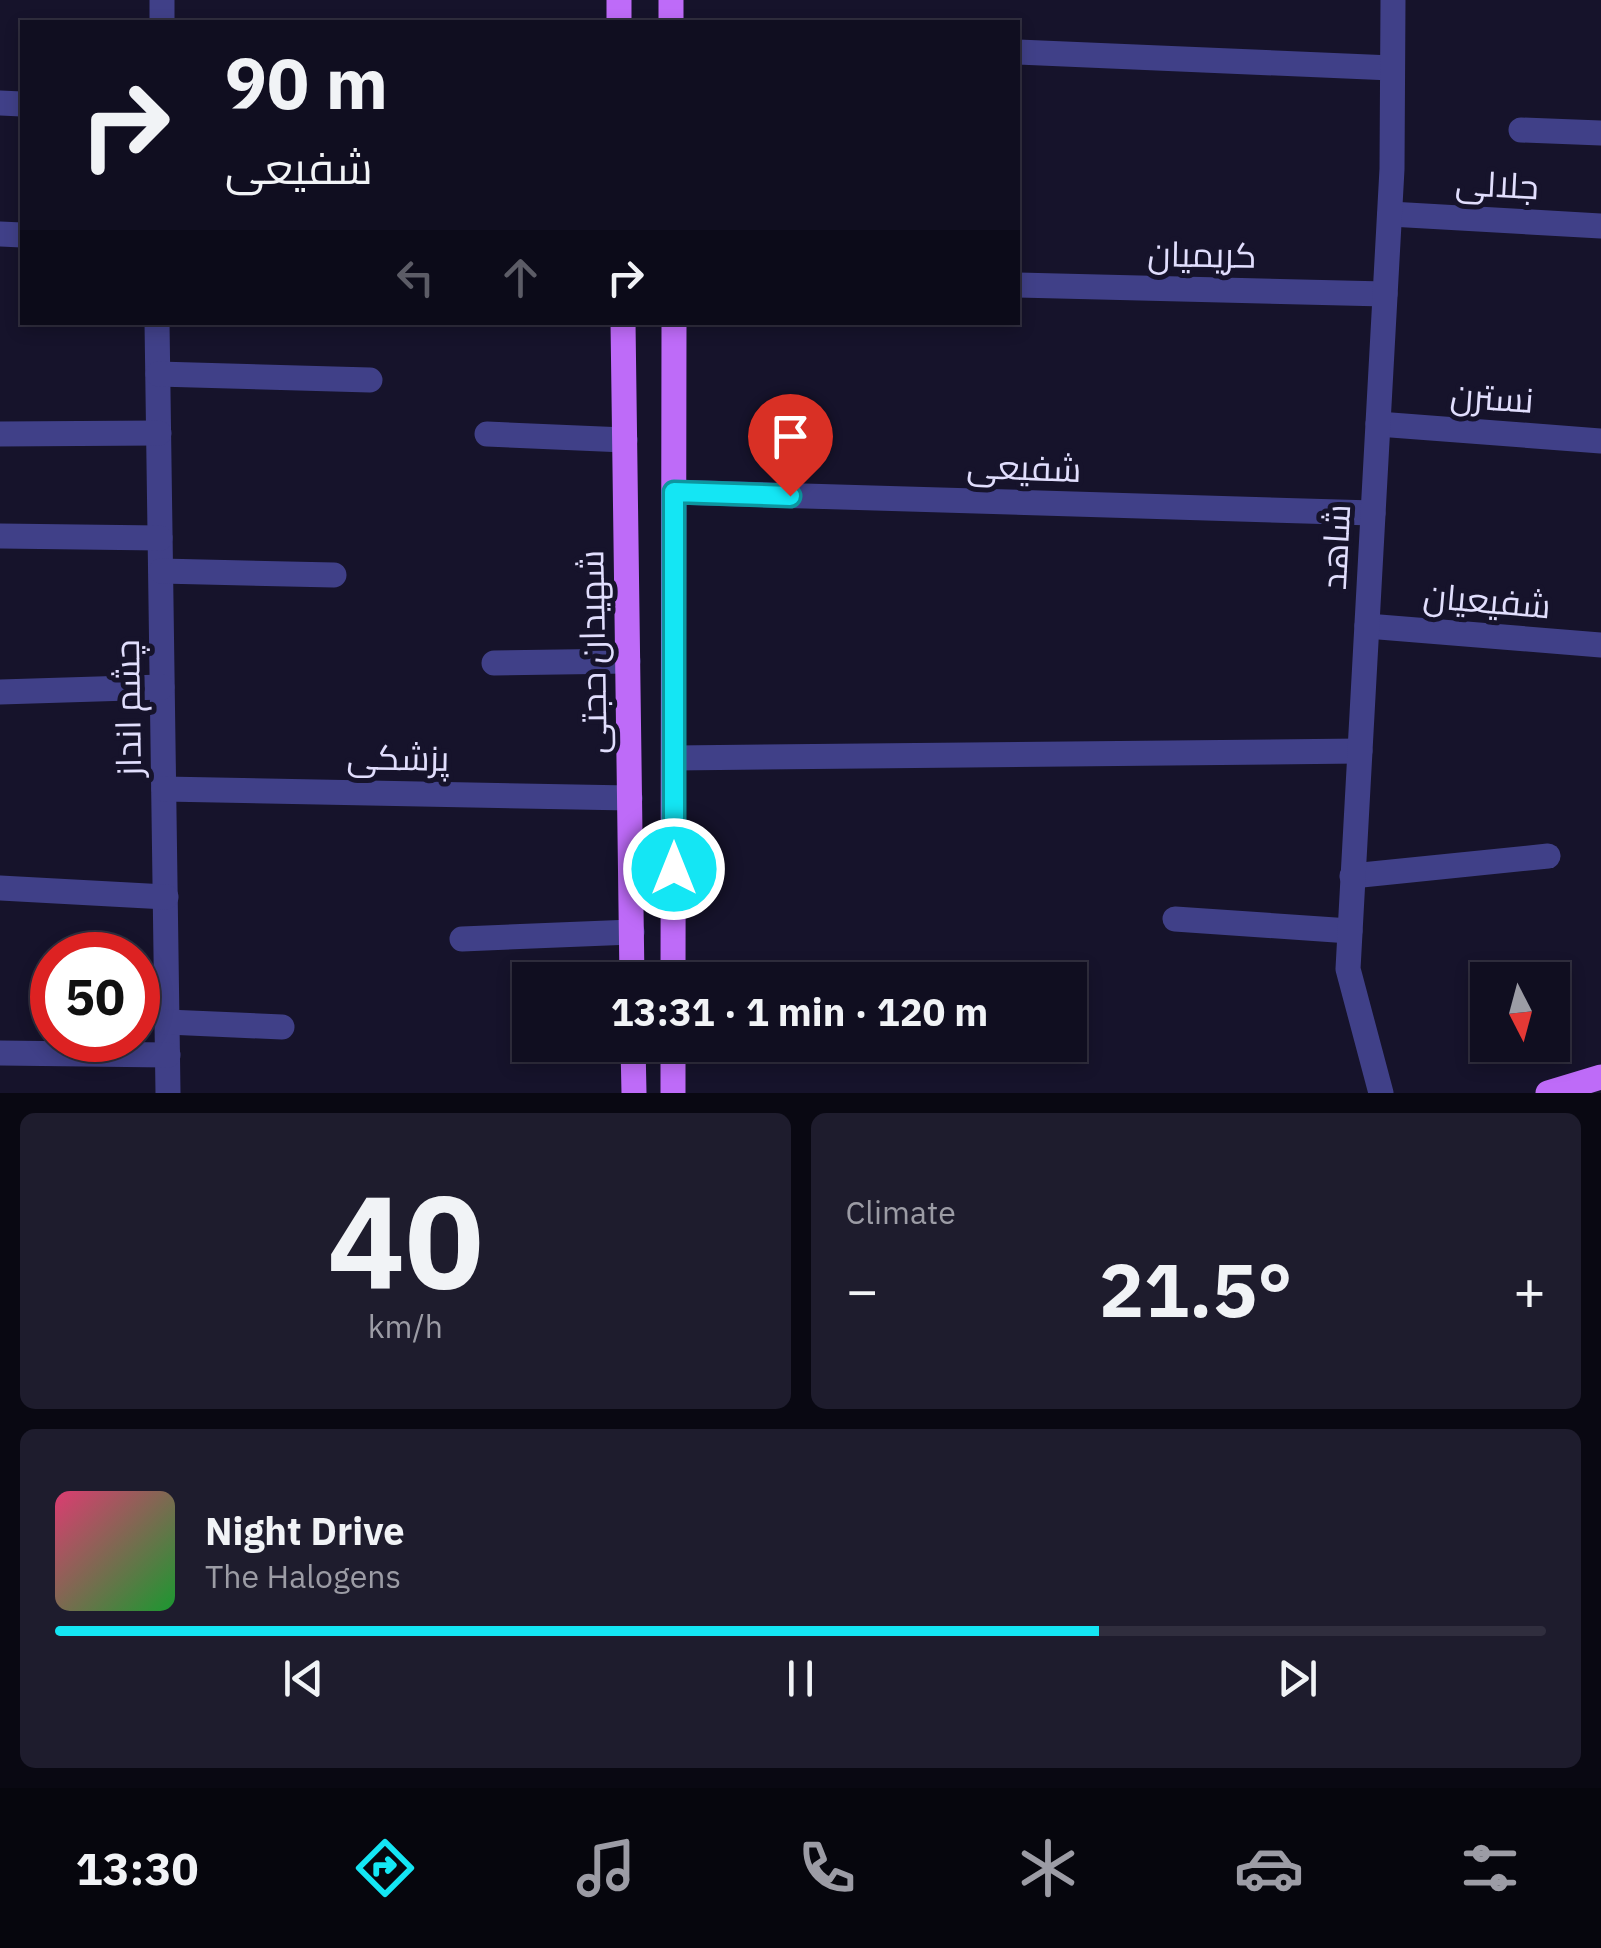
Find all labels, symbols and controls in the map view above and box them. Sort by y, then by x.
text: 90 m [225,37,388,128]
icon: right [60,60,190,190]
text: شفیعی [225,138,373,196]
street label: جلالی [1454,159,1540,209]
street label: کریمیان [1147,230,1257,278]
icon: left [388,250,443,305]
icon: ahead [493,250,548,305]
icon: right [598,250,653,305]
street label: نسترن [1449,371,1535,423]
pin [748,394,833,497]
icon: arrive [763,409,818,464]
street label: شفیعی [966,442,1082,492]
street label: شاهد [1310,503,1360,591]
street label: شهیدان حجتی [567,550,617,754]
street label: شفیعیان [1421,572,1553,628]
street label: چشم انداز [103,639,153,779]
street label: پزشکی [346,733,450,782]
position arrow [622,817,726,921]
speed limit sign: 50 [30,932,160,1062]
north arrow [1470,962,1570,1062]
map controls [1470,962,1570,1062]
text: 13:31 · 1 min · 120 m [611,987,988,1036]
text: 40 [327,1155,483,1324]
text: Climate [846,1191,956,1233]
text: 21.5° [1099,1240,1293,1338]
text: − [846,1254,879,1325]
text: + [1513,1254,1546,1325]
text: km/h [368,1305,443,1347]
text: Night Drive [205,1506,405,1555]
text: The Halogens [205,1555,401,1597]
icon: previous [276,1651,331,1706]
icon: pause [773,1651,828,1706]
icon: next [1270,1651,1325,1706]
icon: directions [350,1833,420,1903]
icon: music [571,1833,641,1903]
icon: phone [792,1833,862,1903]
icon: climate [1013,1833,1083,1903]
icon: car [1234,1833,1304,1903]
icon: filters [1455,1833,1525,1903]
text: 13:30 [76,1839,198,1897]

